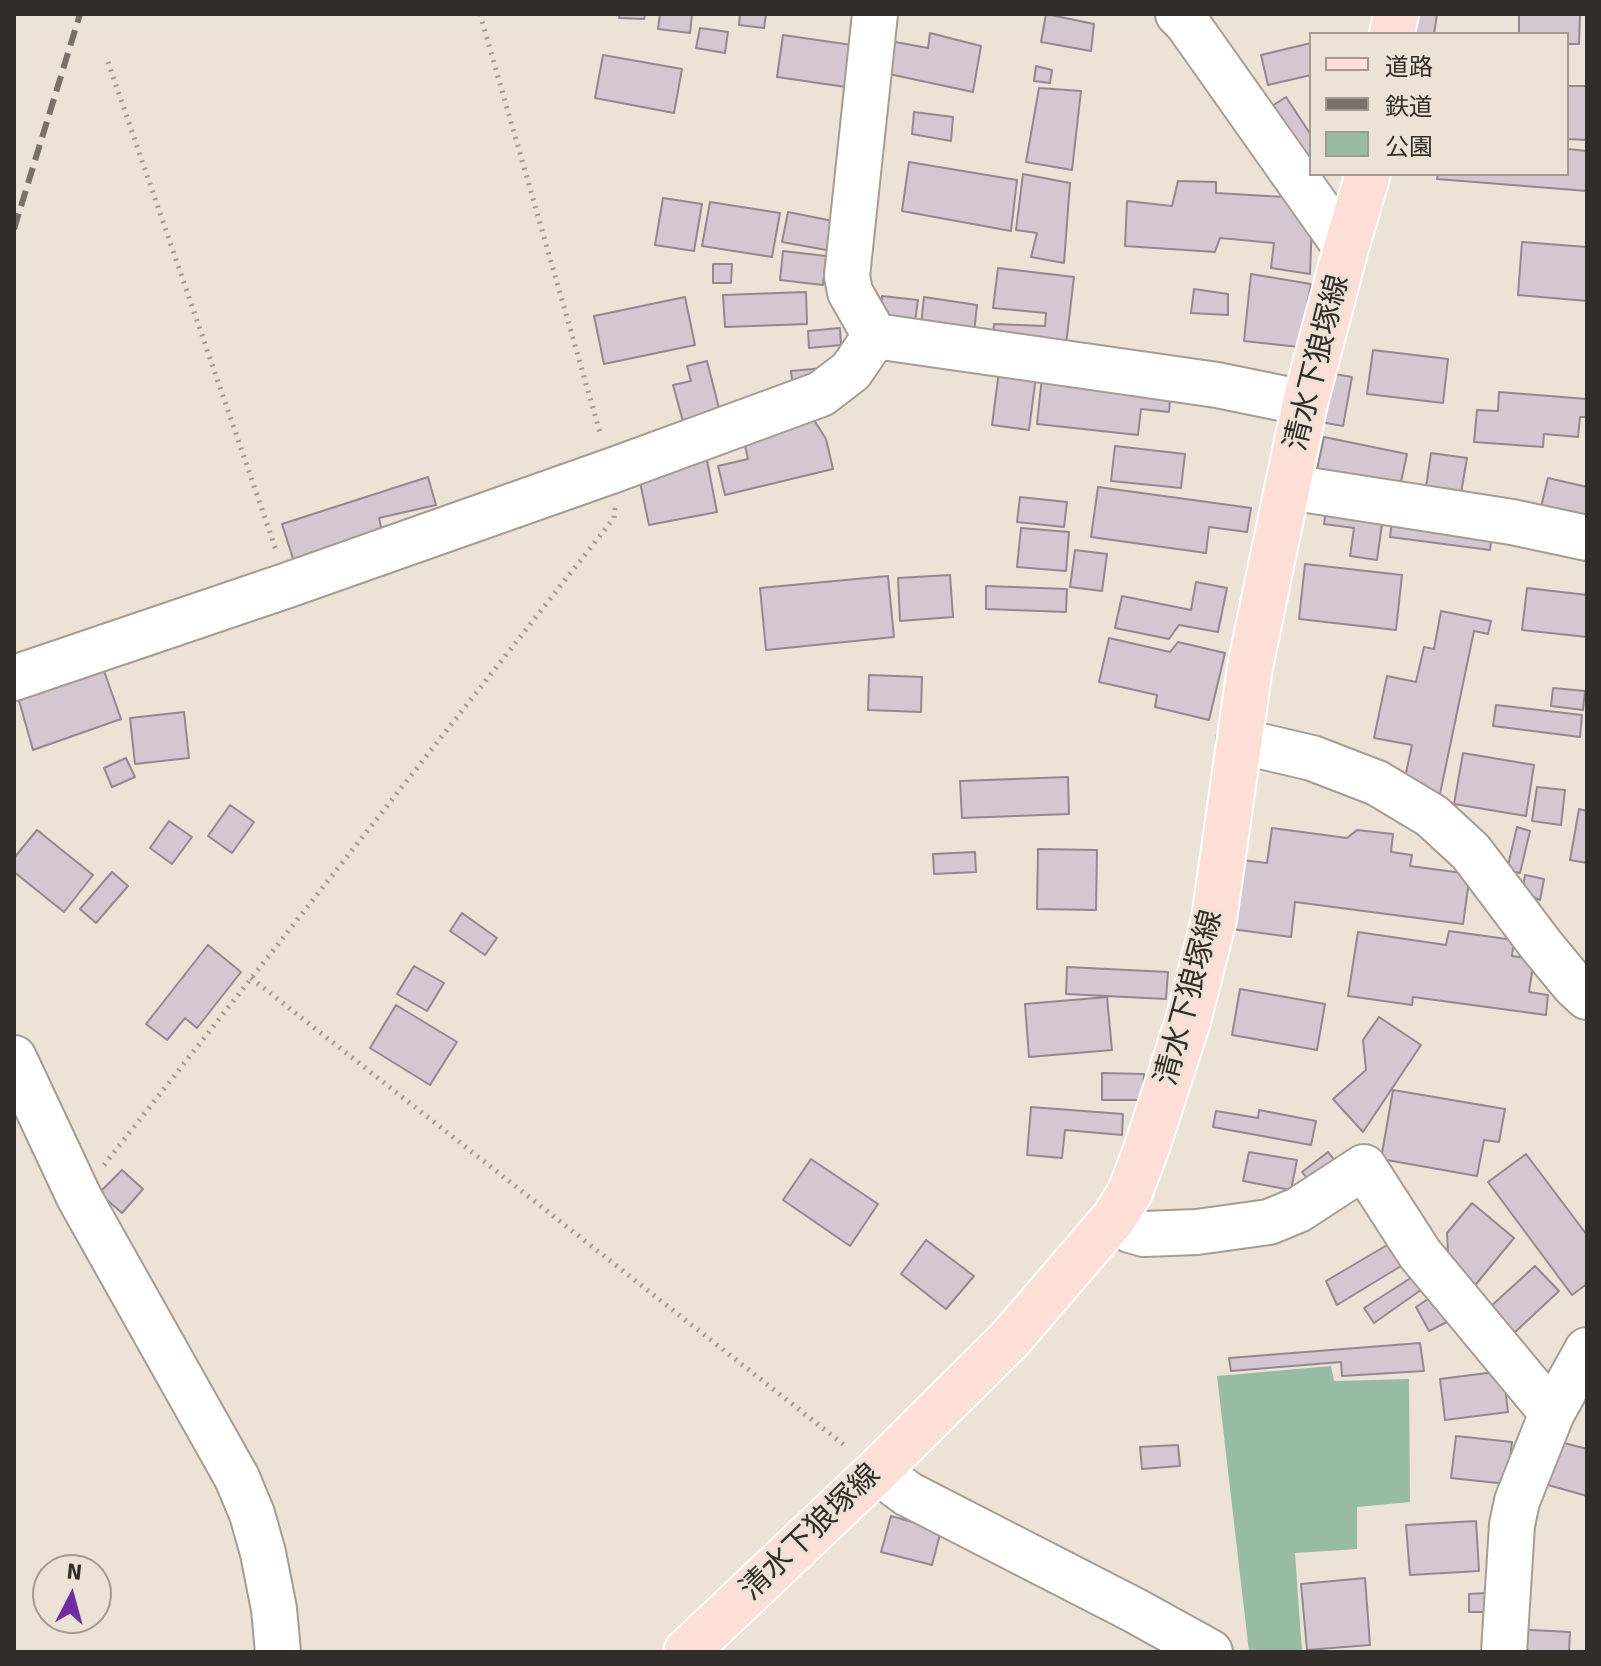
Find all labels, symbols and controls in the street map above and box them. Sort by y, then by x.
legend [1309,32,1569,176]
text: 道路 [1385,52,1433,82]
text: 鉄道 [1385,92,1433,122]
text: 公園 [1385,132,1433,162]
street label: 清水下狼塚線 [1279,271,1357,455]
street label: 清水下狼塚線 [1149,906,1231,1090]
street label: 清水下狼塚線 [734,1458,888,1608]
north arrow [32,1554,112,1634]
text: N [65,1557,83,1586]

